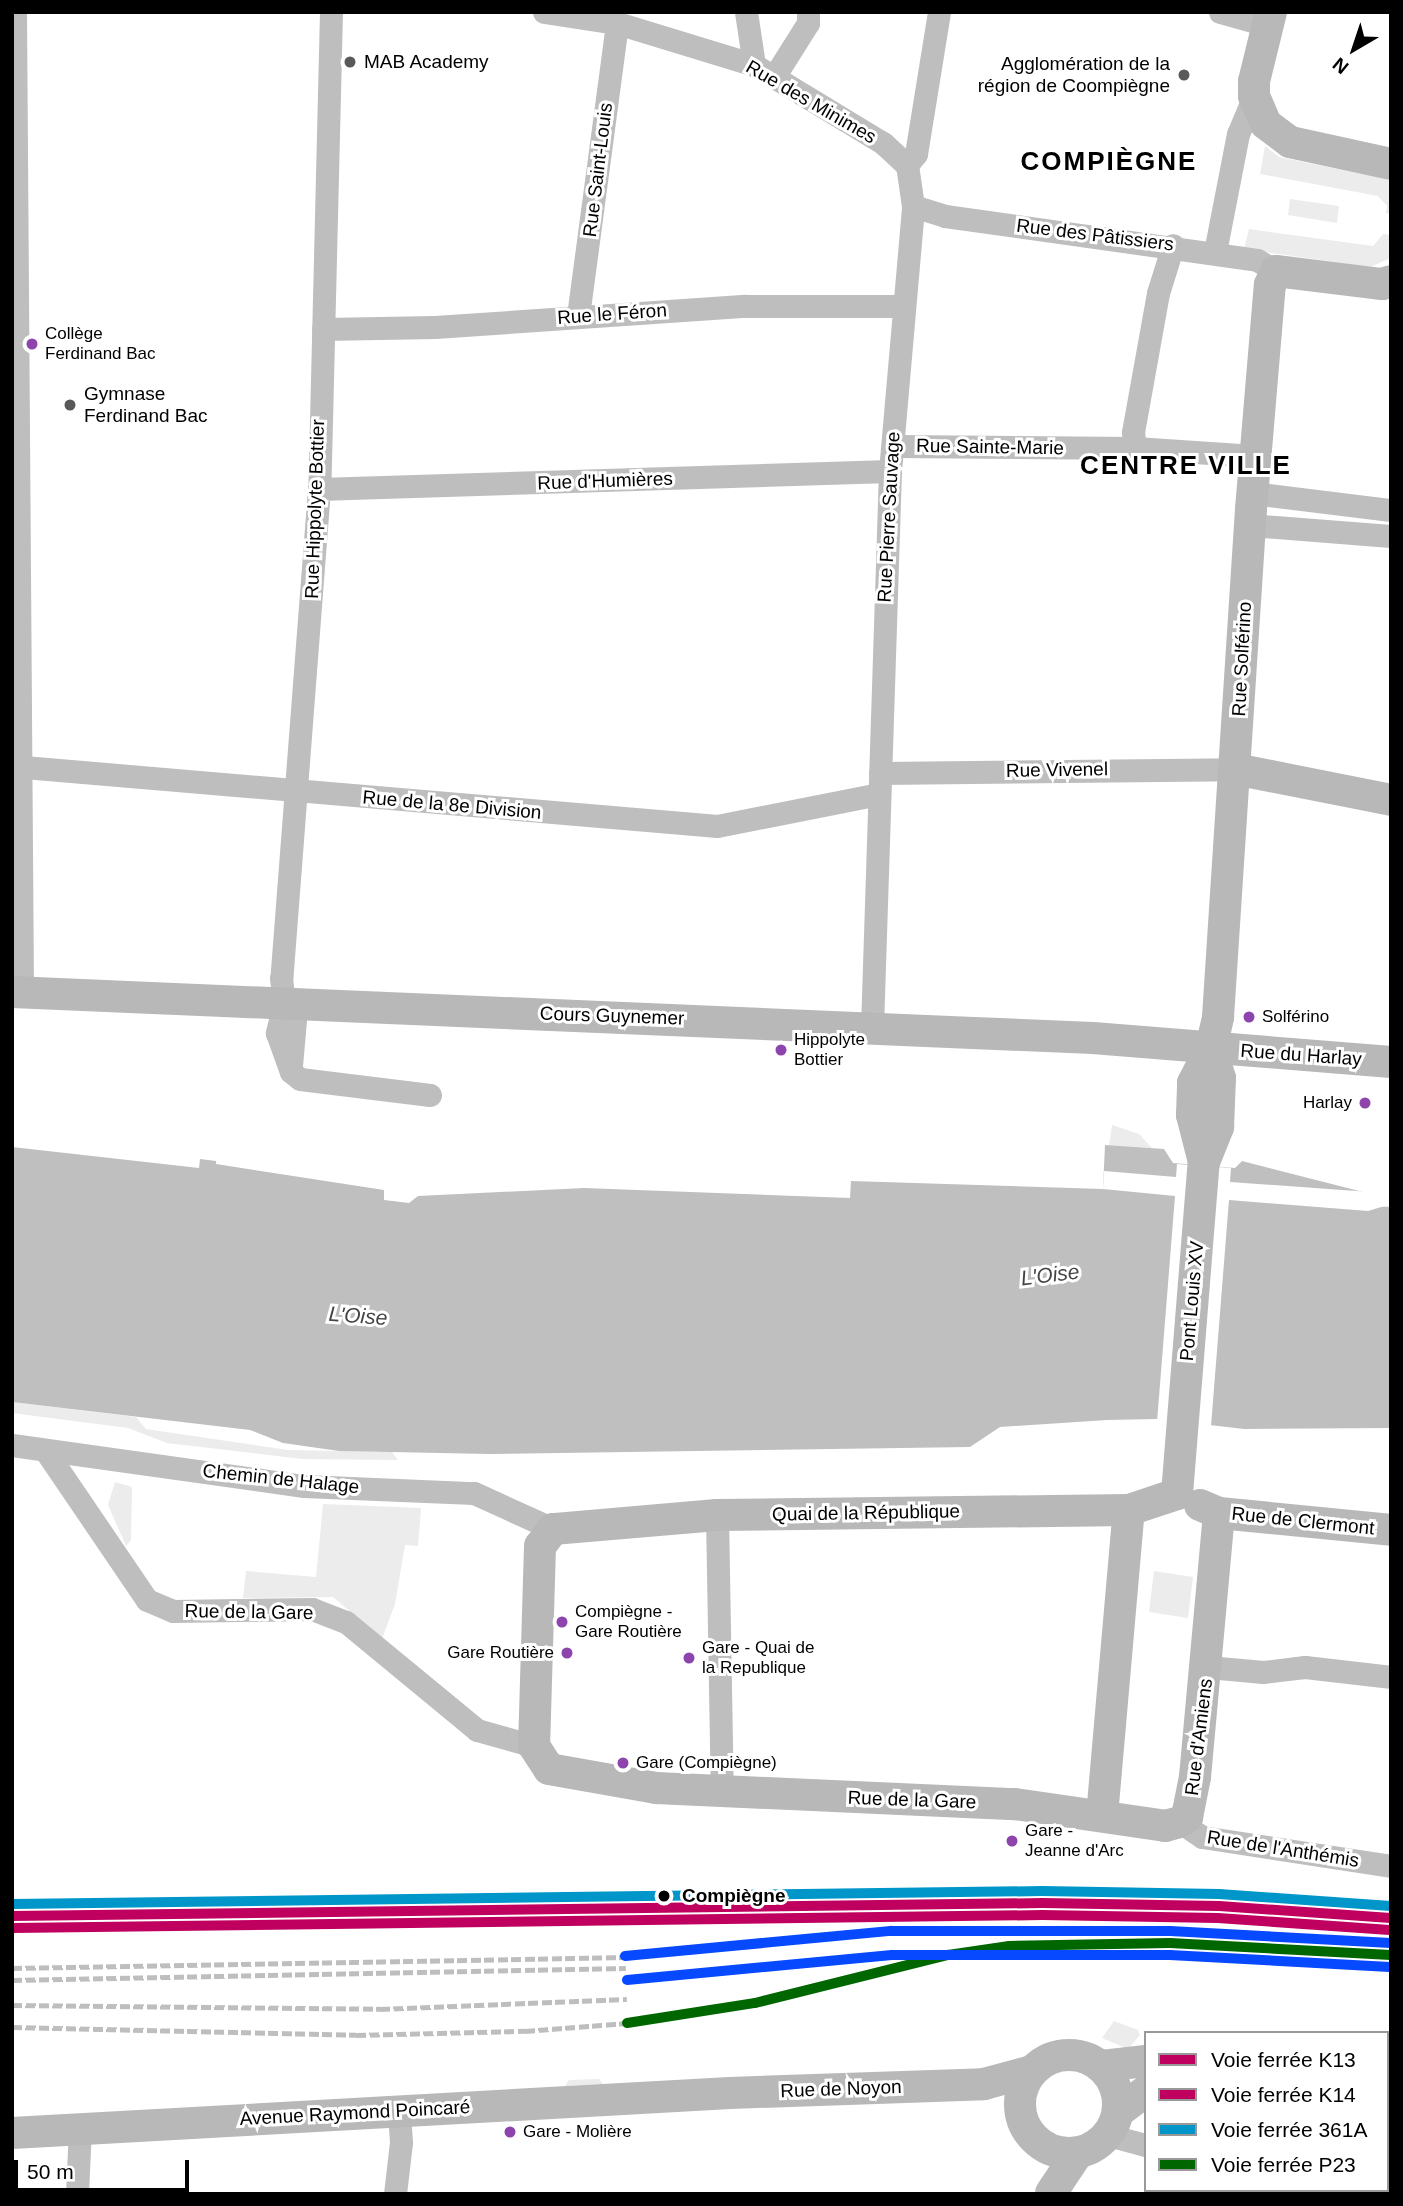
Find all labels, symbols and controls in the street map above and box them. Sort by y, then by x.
north arrow [1319,14,1389,84]
place label: MAB Academy [364,51,490,73]
place label: Agglomération de la région de Coompiègne [978,53,1170,97]
text: N [1329,53,1352,78]
marker: MAB Academy [342,54,358,70]
street label: Rue des Minimes [742,55,880,149]
marker: Agglomération de la région de Coompiègne [1176,67,1192,83]
street label: Rue Saint-Louis [578,102,618,238]
district label: COMPIÈGNE [1022,146,1196,178]
street label: Rue des Pâtissiers [1015,214,1175,256]
street label: Rue le Féron [556,299,668,329]
place label: Collège Ferdinand Bac [45,324,156,364]
marker: Collège Ferdinand Bac [25,337,39,351]
place label: Gymnase Ferdinand Bac [84,383,208,427]
marker: Gymnase Ferdinand Bac [62,397,78,413]
street label: Rue Hippolyte Bottier [300,419,330,599]
street label: Rue Pierre Sauvage [873,431,905,603]
street label: Rue Sainte-Marie [916,434,1064,460]
district label: CENTRE VILLE [1082,450,1290,482]
street label: Rue d'Humières [537,467,673,495]
street label: Rue Solférino [1228,601,1256,717]
street label: Rue Vivenel [1006,758,1108,782]
street label: Rue de la 8e Division [362,786,542,824]
street label: Cours Guynemer [539,1002,685,1030]
place label: Solférino [1262,1007,1329,1027]
marker: Solférino [1242,1010,1256,1024]
place label: Hippolyte Bottier [794,1030,865,1070]
street label: Rue du Harlay [1240,1039,1362,1071]
marker: Hippolyte Bottier [774,1043,788,1057]
place label: Harlay [1303,1093,1352,1113]
marker: Harlay [1358,1096,1372,1110]
street label: Pont Louis XV [1175,1240,1209,1362]
water label: L'Oise [1019,1259,1081,1291]
water label: L'Oise [328,1301,388,1331]
street label: Chemin de Halage [202,1459,360,1499]
street label: Quai de la République [772,1500,960,1526]
street label: Rue de Clermont [1230,1502,1376,1540]
street label: Rue de la Gare [184,1599,314,1625]
place label: Compiègne - Gare Routière [575,1602,682,1642]
marker: Compiègne - Gare Routière [555,1615,569,1629]
place label: Gare - Quai de la Republique [702,1638,814,1678]
place label: Gare Routière [447,1643,554,1663]
marker: Gare Routière [560,1646,574,1660]
marker: Gare - Quai de la Republique [682,1651,696,1665]
street label: Rue d'Amiens [1181,1677,1217,1797]
place label: Gare (Compiègne) [636,1753,777,1773]
marker: Gare (Compiègne) [616,1756,630,1770]
street label: Rue de la Gare [847,1786,977,1814]
place label: Gare - Jeanne d'Arc [1025,1821,1124,1861]
street label: Rue de l'Anthémis [1205,1826,1361,1872]
marker: Gare - Jeanne d'Arc [1005,1834,1019,1848]
marker: Compiègne [653,1885,675,1907]
place label: Compiègne [682,1885,785,1907]
legend [1144,2031,1389,2192]
text: Voie ferrée K13 [1211,2048,1356,2071]
street label: Rue de Noyon [780,2075,902,2103]
text: Voie ferrée K14 [1211,2083,1356,2106]
street label: Avenue Raymond Poincaré [239,2096,471,2130]
text: Voie ferrée 361A [1211,2118,1367,2141]
place label: Gare - Molière [523,2122,632,2142]
marker: Gare - Molière [503,2125,517,2139]
scale bar [18,2146,192,2190]
text: Voie ferrée P23 [1211,2153,1356,2176]
text: 50 m [27,2160,74,2183]

